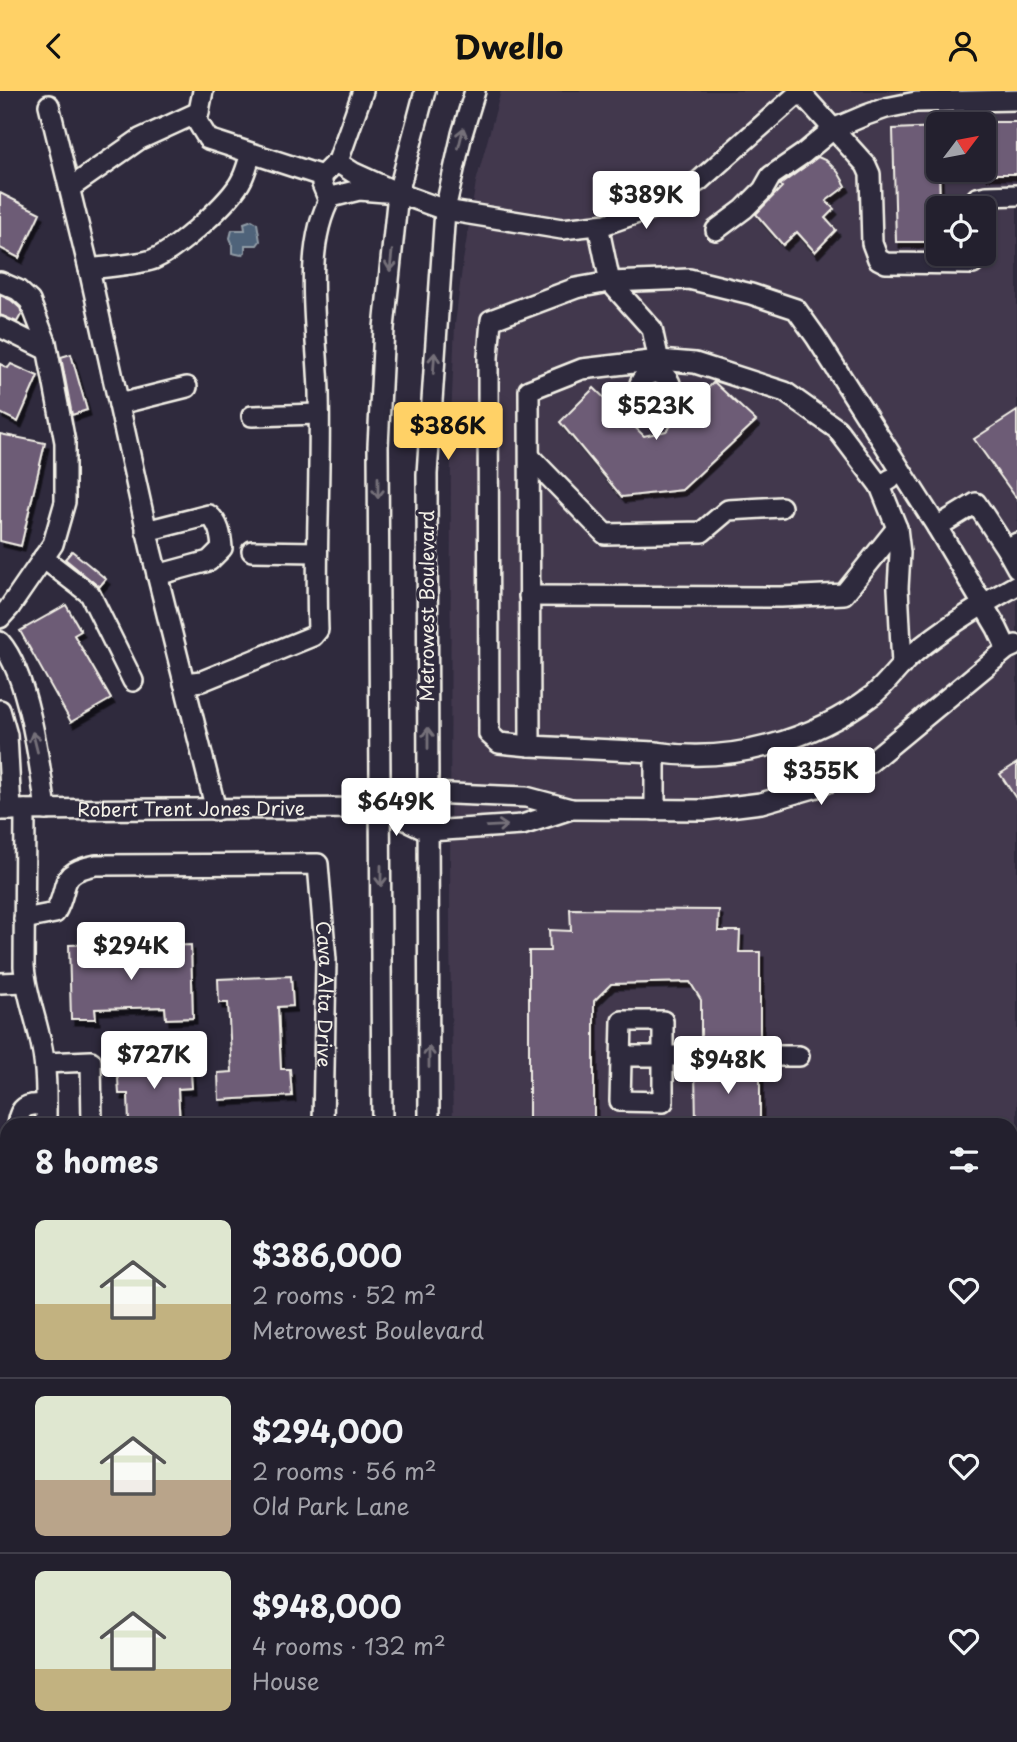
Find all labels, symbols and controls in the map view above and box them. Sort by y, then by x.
text: Dwello [454,22,563,70]
icon: back [35,27,73,65]
icon: person [944,27,982,65]
north arrow [926,112,996,182]
map controls [926,112,996,266]
one-way arrow [455,127,468,150]
pin: $389K [597,171,695,231]
text: $389K [609,176,683,211]
button: locate [926,196,996,266]
one-way arrow [384,249,397,272]
one-way arrow [427,352,440,375]
pin: $523K [607,383,705,442]
text: $523K [618,387,694,422]
pin: $386K [399,403,497,462]
text: $386K [410,407,486,442]
one-way arrow [371,476,385,499]
street label: Metrowest Boulevard [412,510,440,702]
one-way arrow [421,727,435,750]
one-way arrow [28,731,41,754]
pin: $355K [772,747,870,807]
text: $355K [783,752,859,787]
pin: $649K [347,779,445,838]
text: $649K [357,783,435,818]
street label: Robert Trent Jones Drive [77,793,305,823]
one-way arrow [485,820,508,833]
one-way arrow [374,865,388,888]
street label: Cava Alta Drive [310,920,341,1068]
pin: $294K [82,923,180,982]
text: $294K [93,927,169,962]
pin: $727K [105,1031,203,1091]
text: $727K [117,1036,191,1071]
pin: $948K [679,1037,777,1096]
text: $948K [690,1041,766,1076]
one-way arrow [422,1046,436,1069]
text: 8 homes [35,1138,158,1183]
icon: filters [945,1141,983,1179]
text: $386,000 [252,1232,402,1277]
icon: home [91,1248,175,1332]
icon: heart [945,1271,983,1309]
text: 2 rooms · 52 m² [252,1277,436,1312]
text: Metrowest Boulevard [252,1312,484,1347]
text: $294,000 [252,1408,403,1453]
icon: home [91,1424,175,1508]
icon: heart [945,1447,983,1485]
text: 2 rooms · 56 m² [252,1453,437,1488]
text: Old Park Lane [252,1488,410,1523]
text: $948,000 [252,1583,402,1628]
icon: home [91,1599,175,1683]
icon: heart [945,1622,983,1660]
text: 4 rooms · 132 m² [252,1628,446,1663]
text: House [252,1663,319,1698]

